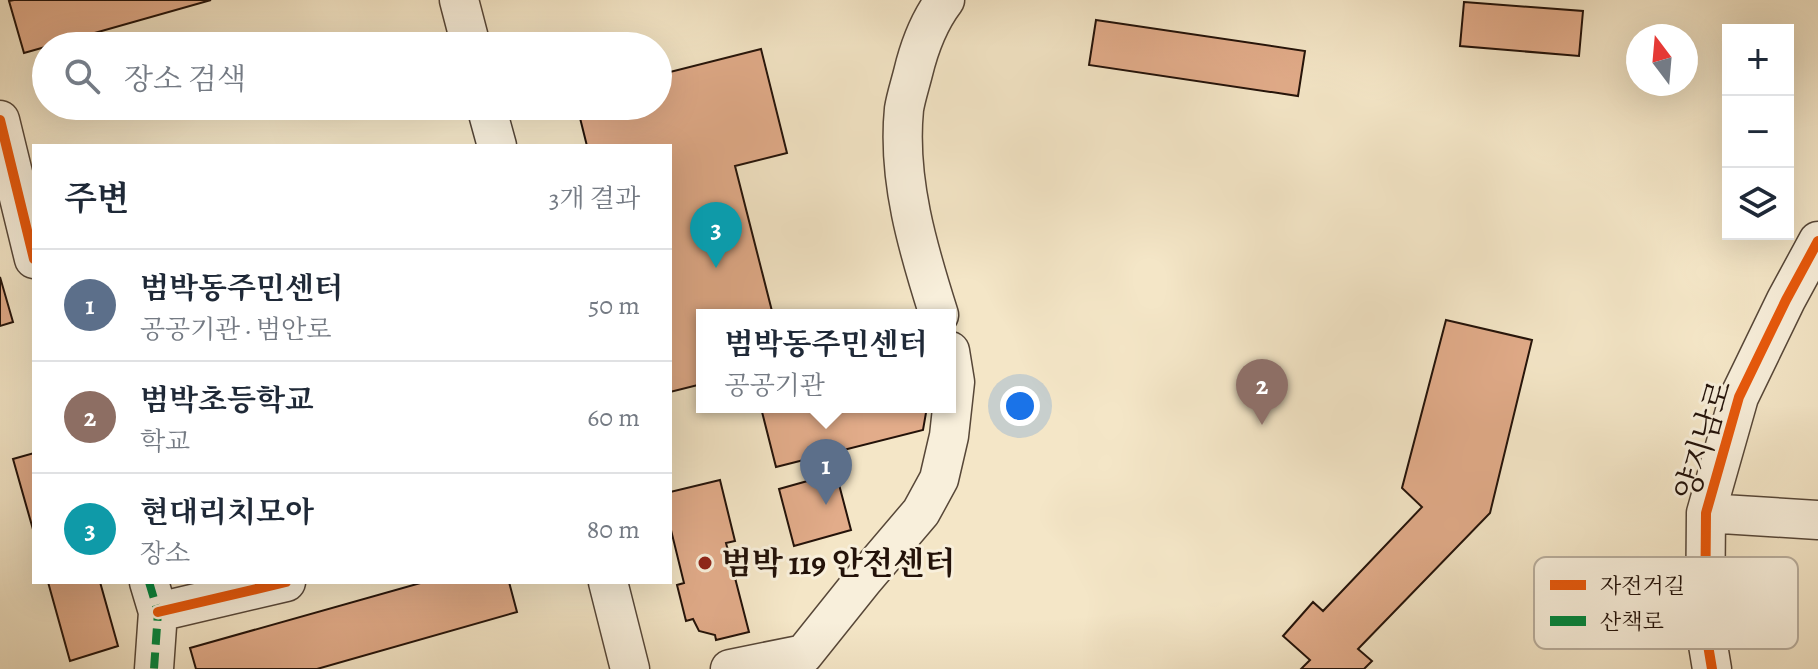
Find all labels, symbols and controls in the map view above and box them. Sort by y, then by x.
north arrow [1626,24,1698,96]
map controls [1722,24,1794,240]
button: + [1722,24,1794,96]
search box [32,32,672,120]
icon: search [60,54,104,98]
text: 장소 검색 [124,59,246,99]
button: − [1722,96,1794,168]
button: layers [1722,168,1794,240]
text: 주변 [64,175,130,222]
text: 3개 결과 [549,181,640,216]
pin: 3 [690,202,742,268]
text: 범박동주민센터 [140,268,343,308]
text: 1 [85,288,95,323]
text: 50 m [588,288,640,323]
popup [696,309,956,413]
text: 공공기관 · 범안로 [140,312,331,347]
text: 범박동주민센터 [725,324,927,364]
pin: 2 [1236,359,1288,425]
text: 공공기관 [725,368,825,403]
street label: 양지남로 [1664,374,1742,506]
text: 범박초등학교 [140,380,314,420]
your location [1000,386,1040,426]
text: 2 [84,400,96,435]
text: 60 m [587,400,640,435]
text: 학교 [140,424,190,459]
pin: 1 [800,439,852,505]
text: 현대리치모아 [140,492,314,532]
text: 3 [84,512,96,547]
text: 80 m [587,512,640,547]
text: 장소 [140,536,190,571]
place label: 범박 119 안전센터 [721,541,955,585]
marker: 범박 119 안전센터 [696,554,714,572]
legend [1534,557,1798,649]
text: 자전거길 [1600,571,1685,601]
text: 산책로 [1600,607,1664,637]

